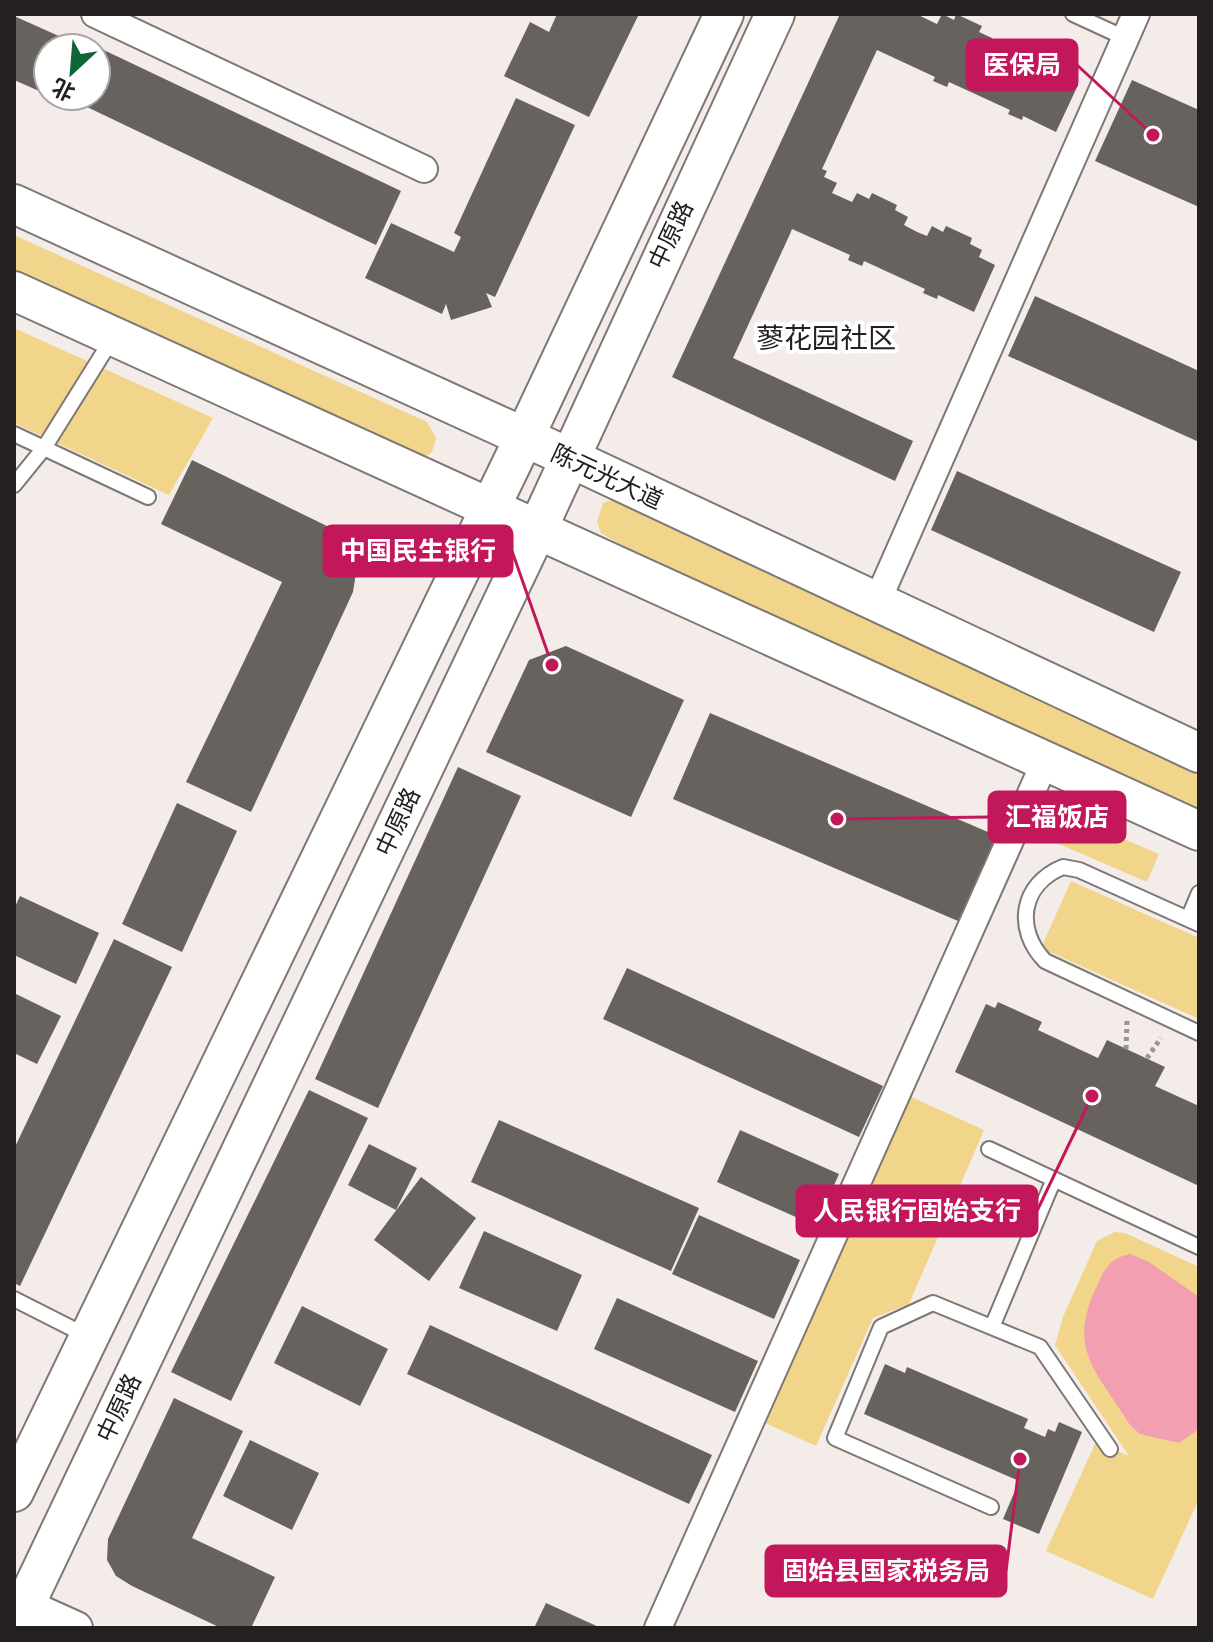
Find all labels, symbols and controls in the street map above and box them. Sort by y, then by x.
north arrow [32,32,112,112]
callout: 医保局 [967,40,1077,90]
text: 医保局 [983,50,1061,81]
text: 北 [48,73,79,106]
street label: 中原路 [643,196,699,274]
district label: 蓼花园社区 [756,322,896,355]
street label: 陈元光大道 [547,439,667,515]
callout: 中国民生银行 [324,526,512,576]
text: 中国民生银行 [340,536,496,567]
street label: 中原路 [370,783,426,861]
callout: 汇福饭店 [989,792,1125,842]
text: 汇福饭店 [1005,802,1109,833]
callout: 人民银行固始支行 [797,1186,1037,1236]
text: 人民银行固始支行 [813,1196,1021,1227]
street label: 中原路 [91,1369,147,1447]
callout: 固始县国家税务局 [766,1546,1006,1596]
text: 固始县国家税务局 [782,1556,990,1587]

